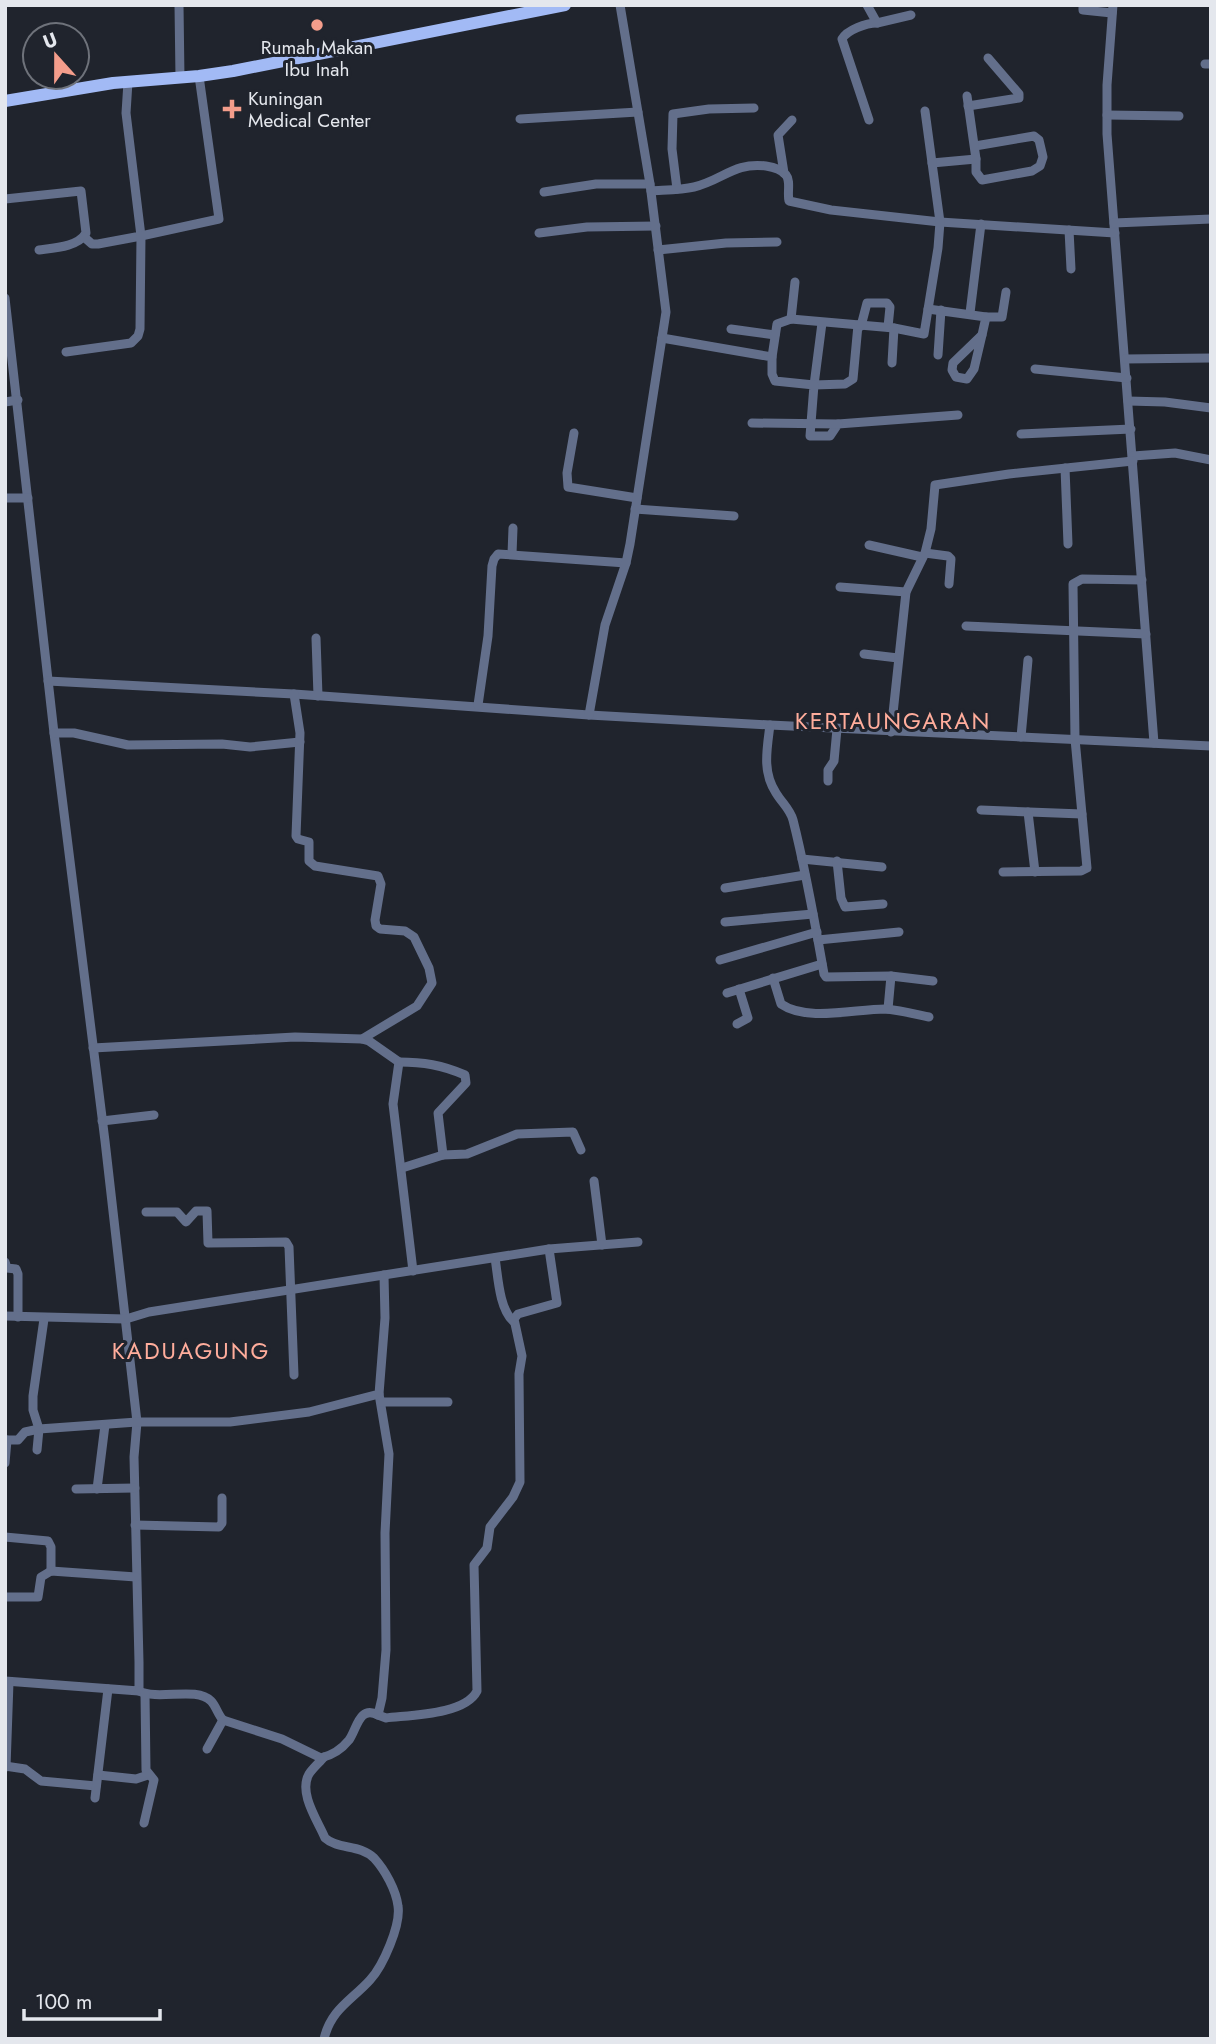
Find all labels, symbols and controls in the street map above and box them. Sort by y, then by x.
marker: Rumah Makan Ibu Inah [309,17,325,33]
north arrow [21,21,91,91]
text: U [39,26,61,56]
place label: Rumah Makan Ibu Inah [261,34,373,83]
place label: Kuningan Medical Center [248,85,371,134]
marker: Kuningan Medical Center [222,99,242,119]
district label: KERTAUNGARAN [795,704,991,738]
district label: KADUAGUNG [112,1334,270,1368]
scale bar [24,1978,161,2022]
text: 100 m [35,1987,92,2017]

